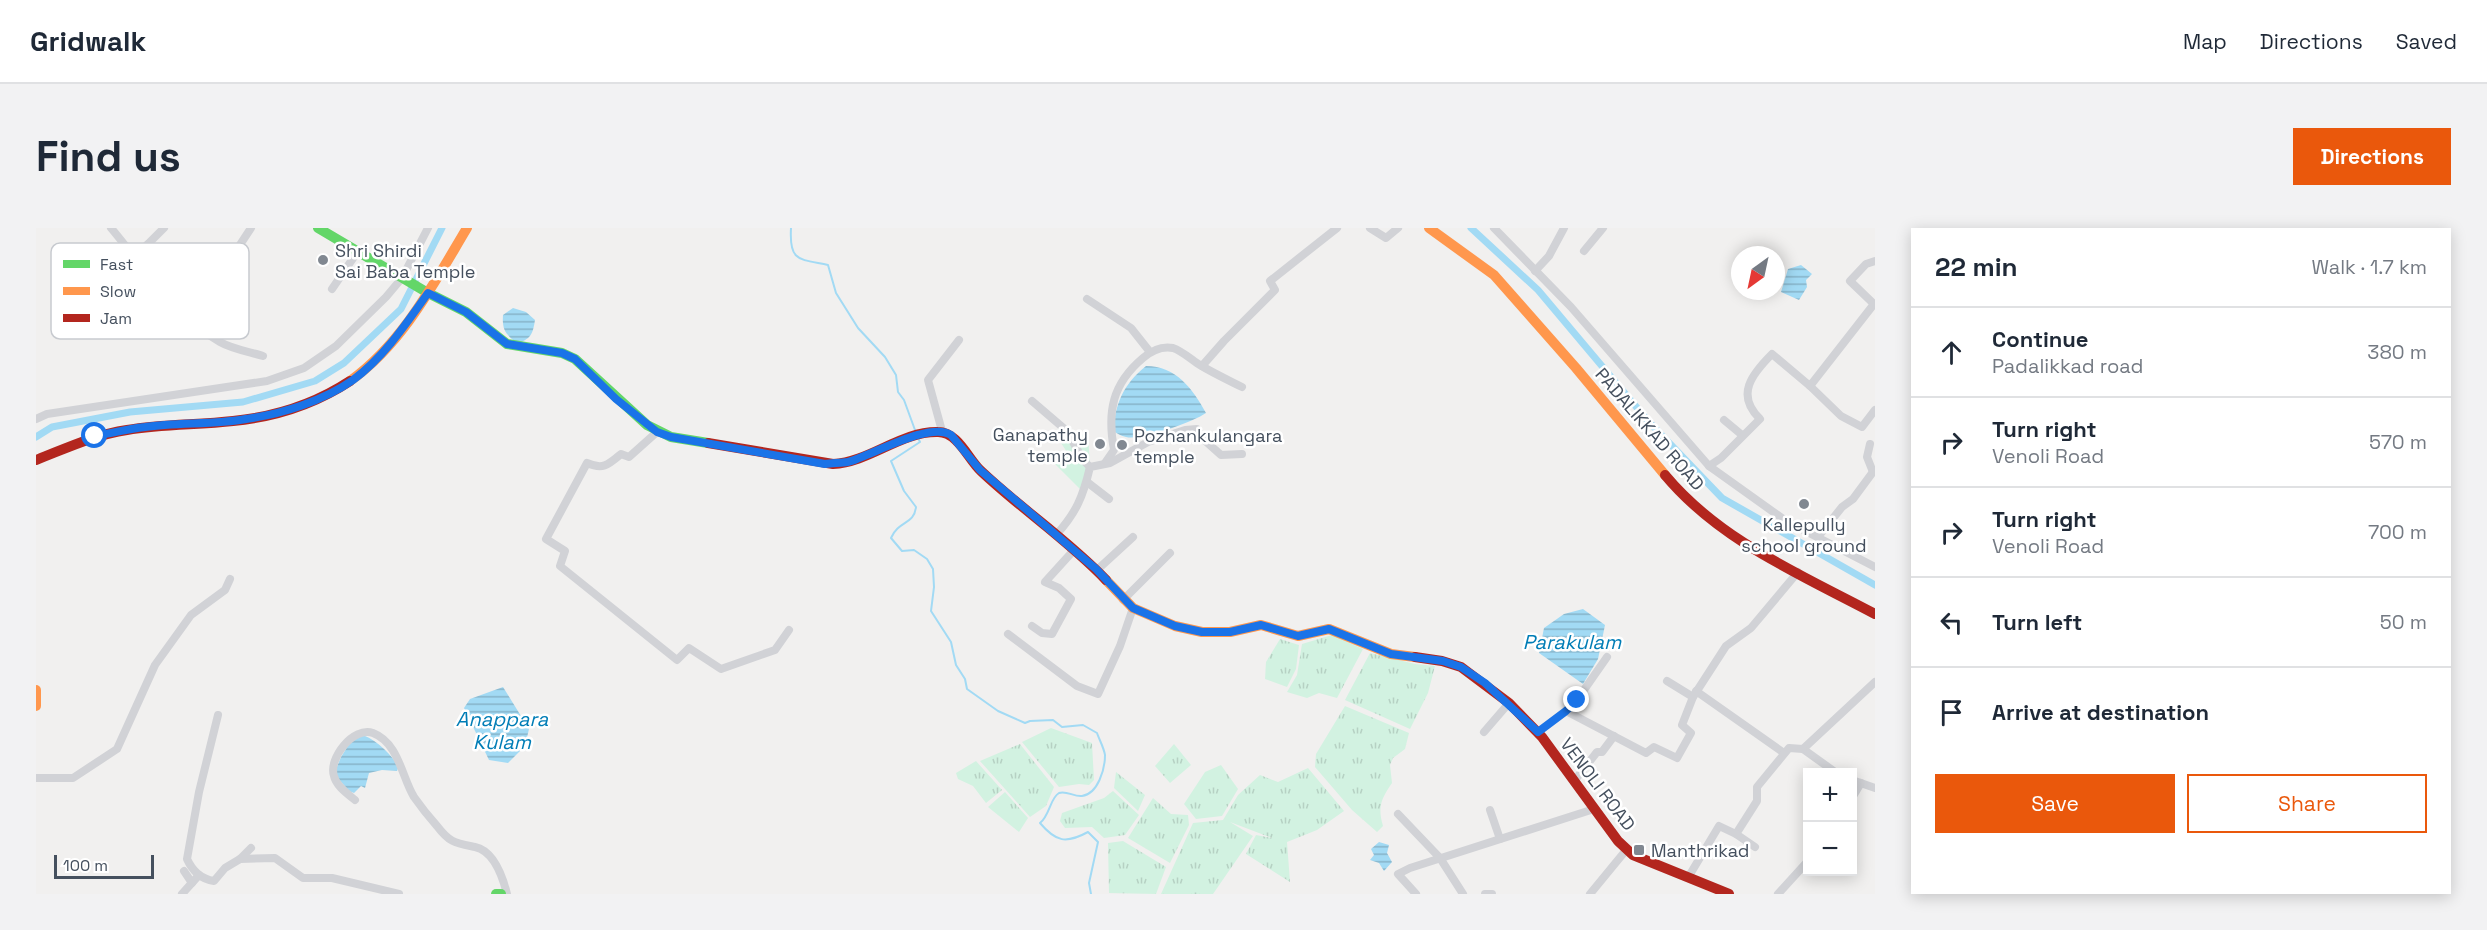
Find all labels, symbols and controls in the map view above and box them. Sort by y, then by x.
text: Gridwalk [30,23,146,59]
text: Map [2183,28,2227,55]
text: Directions [2260,28,2363,55]
text: Saved [2396,28,2457,55]
button: Directions [2293,128,2451,185]
text: Find us [36,130,181,183]
place label: Shri Shirdi Sai Baba Temple [335,239,475,283]
legend [51,243,249,339]
north arrow [1731,246,1785,300]
text: 22 min [1935,250,2018,284]
marker: Shri Shirdi Sai Baba Temple [316,253,330,267]
text: Fast [100,254,133,275]
text: Walk · 1.7 km [2311,254,2427,280]
text: Slow [100,281,136,302]
text: Jam [100,308,132,329]
text: Continue [1992,325,2088,353]
icon: ahead [1935,336,1968,369]
text: 380 m [2367,339,2427,365]
text: Padalikkad road [1992,353,2143,379]
street label: PADALIKKAD ROAD [1591,363,1709,495]
text: Turn right [1992,415,2097,443]
route start [81,422,107,448]
place label: Ganapathy temple [993,423,1088,467]
place label: Pozhankulangara temple [1134,424,1282,468]
icon: right [1935,426,1968,459]
text: 570 m [2369,429,2427,455]
marker: Ganapathy temple [1093,437,1107,451]
marker: Pozhankulangara temple [1115,438,1129,452]
text: Venoli Road [1992,443,2104,469]
marker: Kallepully school ground [1797,497,1811,511]
text: Turn right [1992,505,2097,533]
place label: Kallepully school ground [1741,513,1867,557]
icon: right [1935,516,1968,549]
text: 700 m [2368,519,2427,545]
text: Venoli Road [1992,533,2104,559]
icon: left [1935,606,1968,639]
text: Turn left [1992,608,2082,636]
text: 50 m [2380,609,2427,635]
water label: Parakulam [1523,629,1622,655]
route end [1563,686,1589,712]
icon: arrive [1935,696,1968,729]
text: Arrive at destination [1992,698,2209,726]
water label: Anappara Kulam [456,706,549,755]
street label: VENOLI ROAD [1556,733,1640,835]
map controls [1803,768,1857,876]
button: + [1803,768,1857,822]
button: Save [1935,774,2175,833]
button: Share [2187,774,2427,833]
button: − [1803,822,1857,876]
place label: Manthrikad [1651,839,1749,862]
marker: Manthrikad [1632,843,1646,857]
scale bar [54,852,154,880]
text: 100 m [63,855,108,876]

